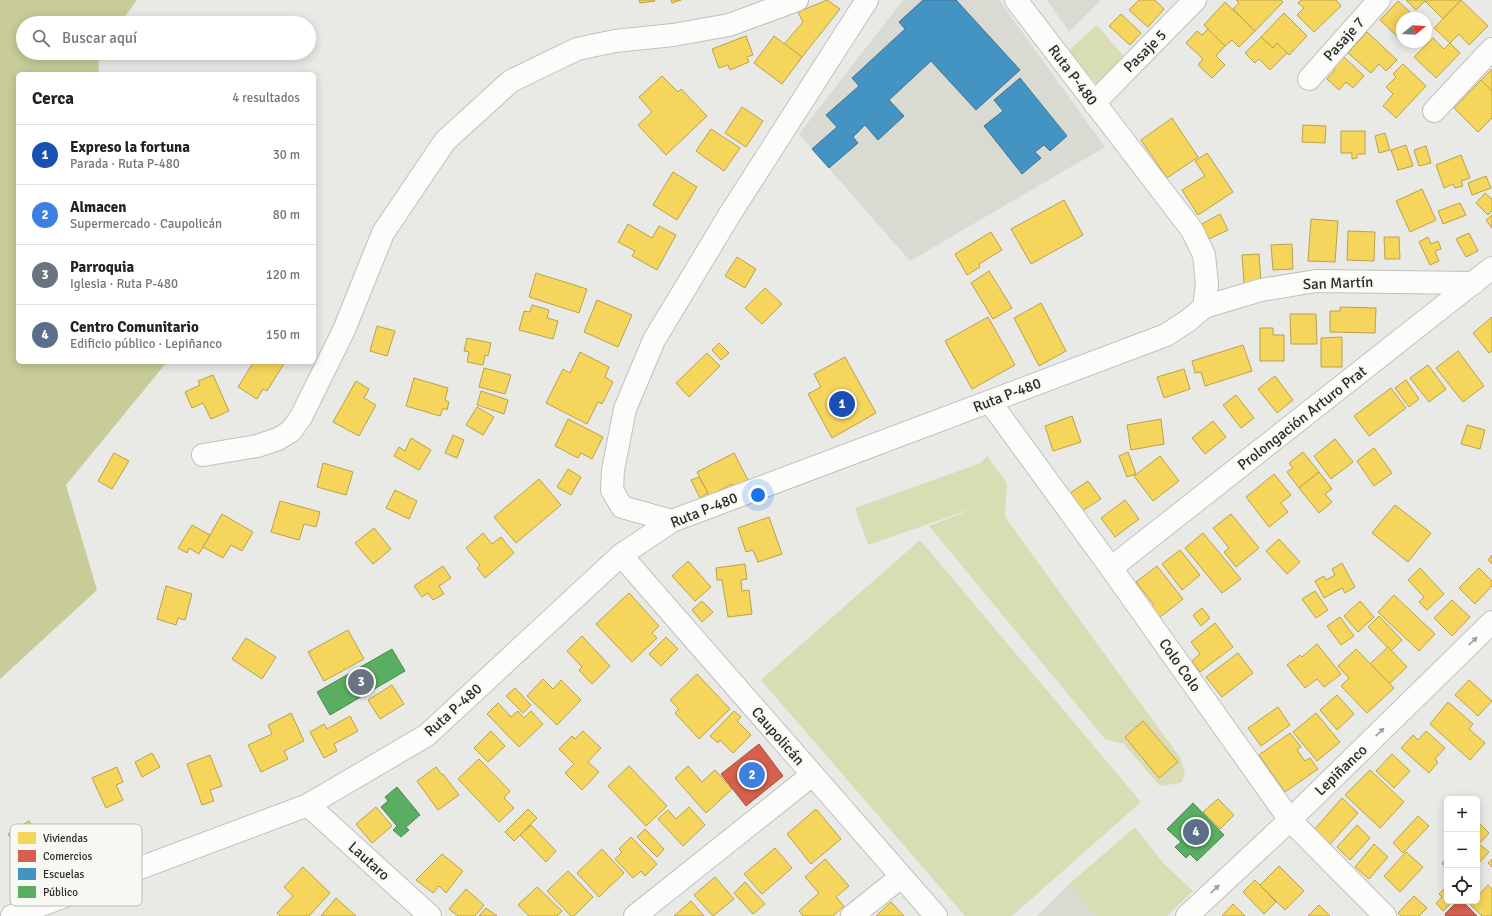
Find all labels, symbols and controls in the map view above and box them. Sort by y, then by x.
north arrow [1396,12,1432,48]
street label: Pasaje 7 [1320,13,1368,65]
search box [16,16,316,60]
street label: Pasaje 5 [1120,26,1170,76]
icon: search [30,27,52,49]
text: Buscar aquí [62,29,137,47]
street label: Ruta P-480 [1044,41,1102,109]
text: Cerca [32,88,74,109]
text: 4 resultados [232,90,300,106]
text: Expreso la fortuna [70,138,190,156]
text: 1 [41,147,49,163]
text: 30 m [273,147,300,163]
text: Parada · Ruta P-480 [70,156,180,172]
text: Almacen [70,198,127,216]
text: 2 [41,207,49,223]
text: 80 m [273,207,300,223]
text: Supermercado · Caupolicán [70,216,222,232]
text: Parroquia [70,258,134,276]
text: 3 [41,267,49,283]
text: 120 m [266,267,300,283]
street label: San Martín [1302,273,1374,293]
text: Iglesia · Ruta P-480 [70,276,178,292]
text: Centro Comunitario [70,318,199,336]
text: 4 [41,327,49,343]
text: 150 m [266,327,300,343]
text: Edificio público · Lepiñanco [70,336,222,352]
street label: Prolongación Arturo Prat [1234,362,1370,474]
street label: Ruta P-480 [971,374,1043,416]
pin: 1 [829,389,855,419]
your location [748,485,768,505]
street label: Ruta P-480 [668,488,740,532]
street label: Colo Colo [1155,635,1205,695]
one-way arrow [1468,636,1478,645]
pin: 3 [348,667,374,697]
street label: Ruta P-480 [421,680,485,740]
street label: Caupolicán [748,703,808,769]
one-way arrow [1375,727,1385,736]
street label: Lepiñanco [1311,741,1371,799]
pin: 2 [739,760,765,790]
map controls [1444,796,1480,904]
button: + [1444,796,1480,832]
pin: 4 [1183,817,1209,847]
legend [10,824,142,906]
text: Viviendas [43,832,88,845]
button: − [1444,832,1480,868]
street label: Lautaro [345,838,394,884]
text: Comercios [43,850,92,863]
text: Escuelas [43,868,85,881]
button: locate [1444,868,1480,904]
one-way arrow [1210,885,1220,894]
text: Público [43,886,78,899]

